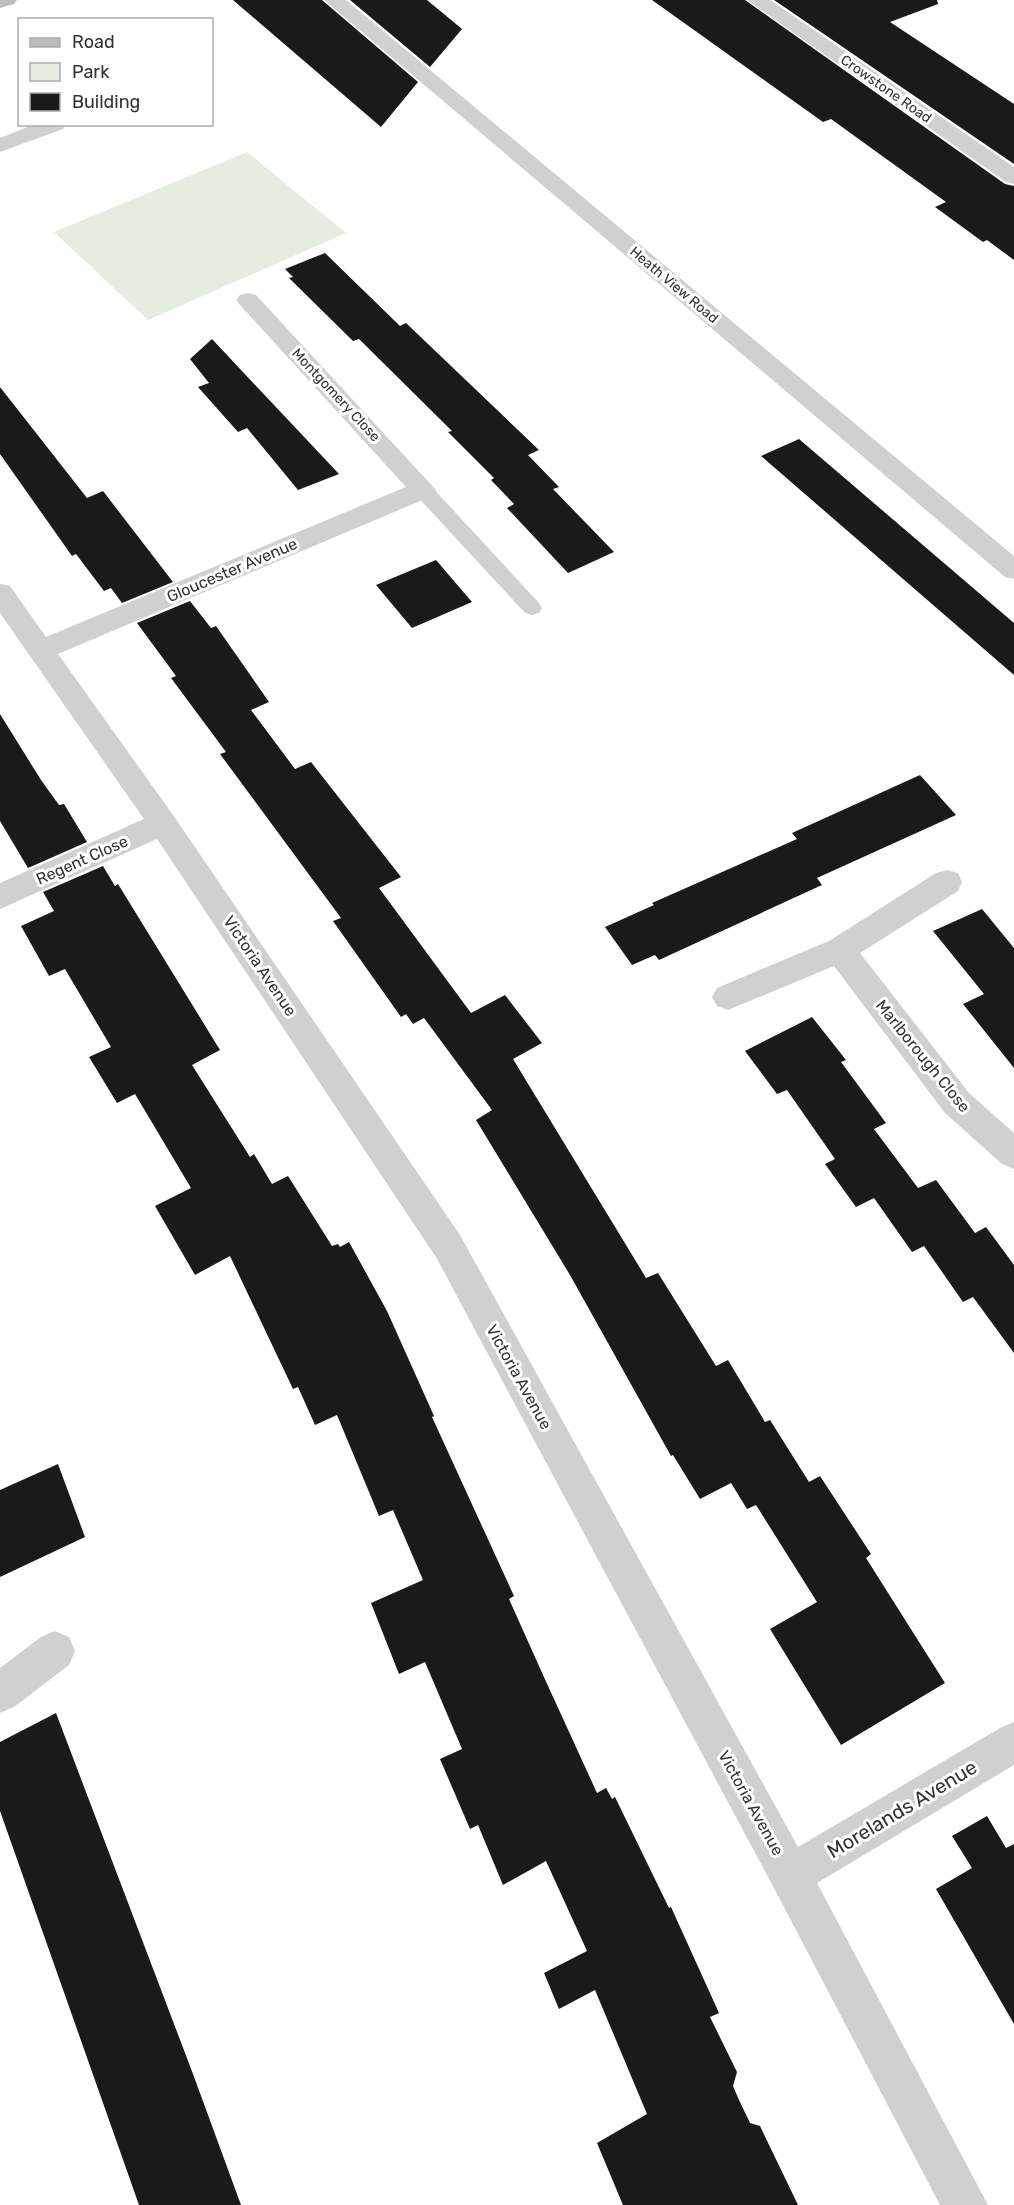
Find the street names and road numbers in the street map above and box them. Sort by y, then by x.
street label: Crowstone Road [837,51,935,127]
street label: Heath View Road [626,243,722,327]
street label: Montgomery Close [288,345,384,445]
street label: Gloucester Avenue [164,534,300,606]
street label: Regent Close [33,831,131,889]
street label: Victoria Avenue [219,912,301,1020]
street label: Marlborough Close [872,996,974,1116]
street label: Victoria Avenue [482,1321,556,1433]
street label: Victoria Avenue [714,1747,788,1859]
street label: Morelands Avenue [823,1755,981,1863]

